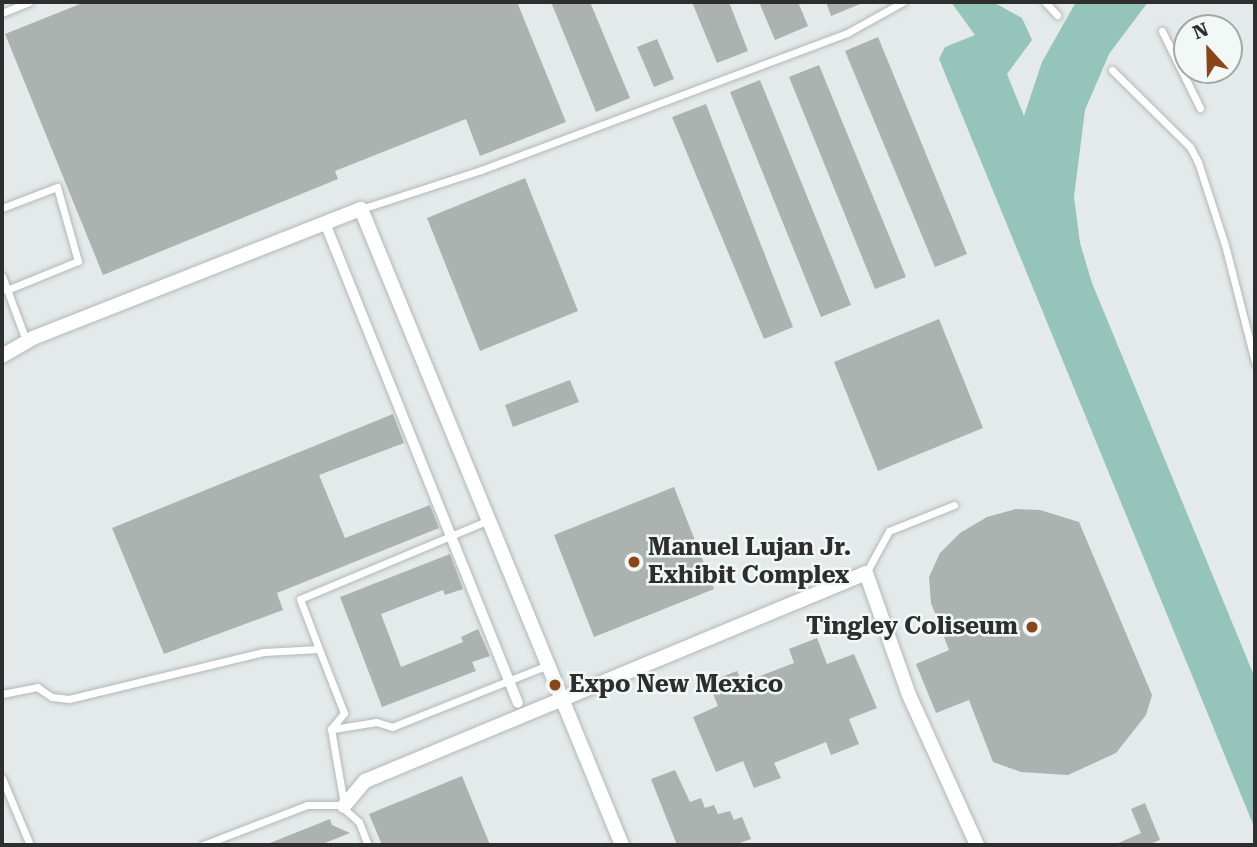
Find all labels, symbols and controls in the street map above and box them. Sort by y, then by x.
north arrow [1173,14,1243,84]
text: N [1190,18,1212,44]
place label: Manuel Lujan Jr. Exhibit Complex [648,534,851,590]
marker: Manuel Lujan Jr. Exhibit Complex [626,554,642,570]
place label: Tingley Coliseum [806,613,1018,641]
marker: Tingley Coliseum [1024,619,1040,635]
place label: Expo New Mexico [569,671,783,699]
marker: Expo New Mexico [547,677,563,693]

